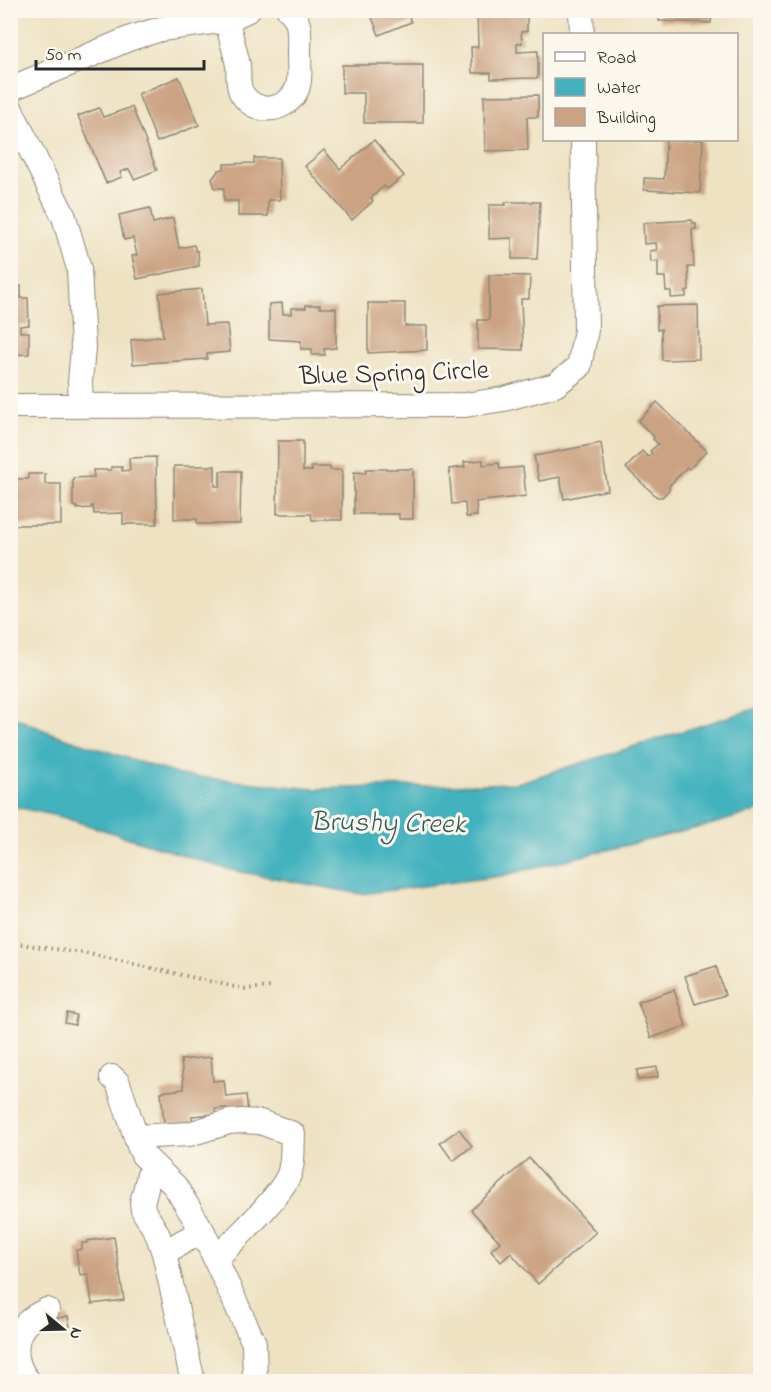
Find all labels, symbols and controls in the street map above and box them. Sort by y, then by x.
scale bar [36,33,204,71]
legend [543,33,738,141]
text: 50 m [45,43,82,69]
text: Road [597,46,636,72]
text: Water [597,76,641,102]
text: Building [596,106,656,133]
street label: Blue Spring Circle [298,352,490,397]
water label: Brushy Creek [310,803,468,846]
north arrow [33,1299,93,1359]
text: N [62,1324,88,1342]

